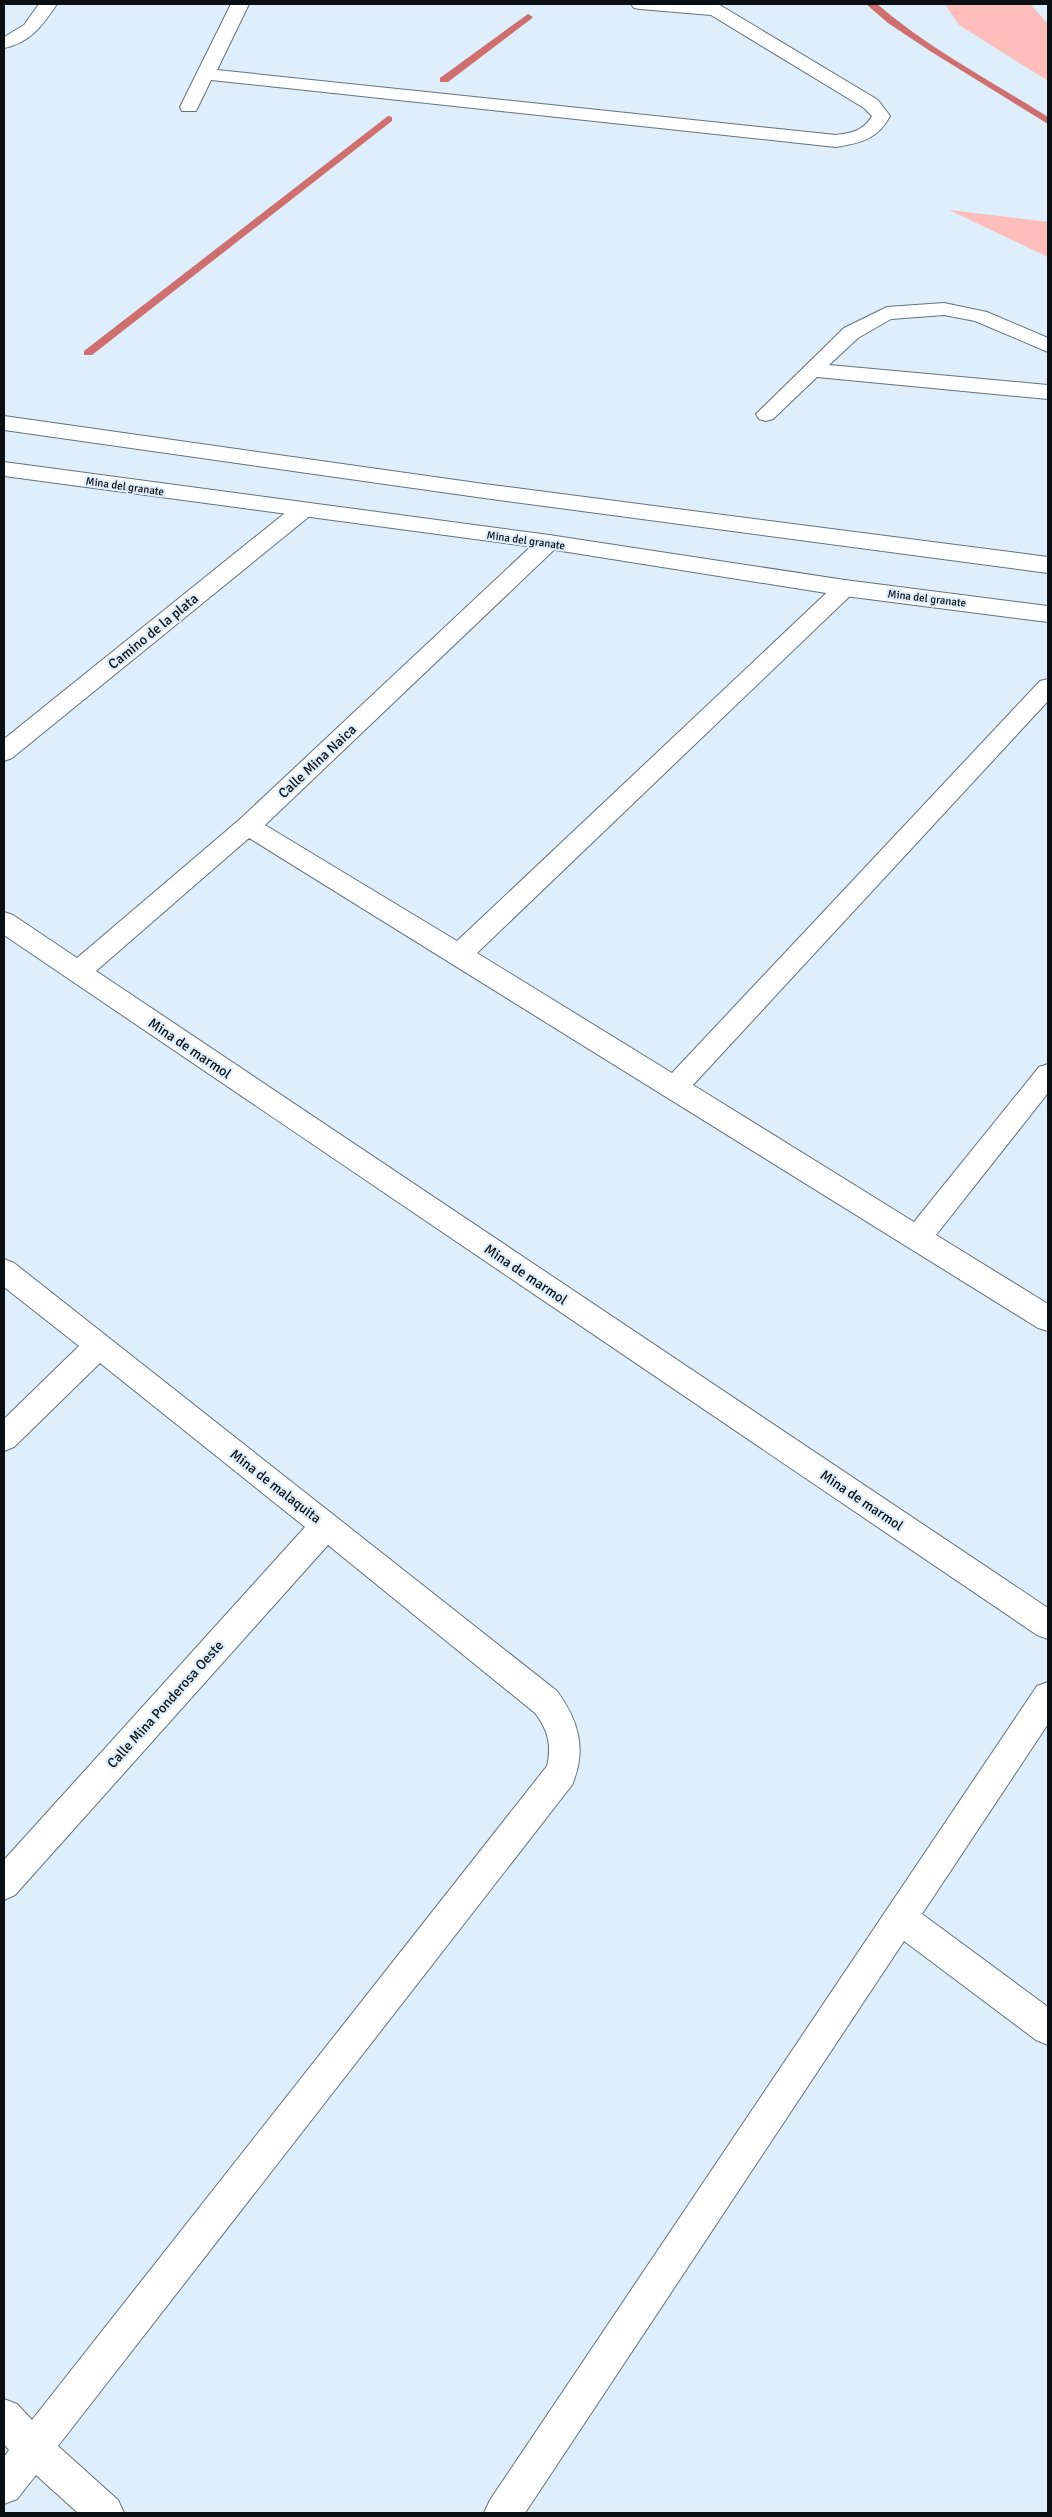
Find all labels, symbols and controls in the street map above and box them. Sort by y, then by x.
street label: Mina del granate [85,475,165,498]
street label: Mina del granate [486,529,566,552]
street label: Mina del granate [887,587,967,610]
street label: Camino de la plata [105,590,202,673]
street label: Calle Mina Naica [275,721,360,802]
street label: Mina de marmol [145,1014,234,1082]
street label: Mina de marmol [481,1240,570,1308]
street label: Mina de malaquita [227,1446,324,1527]
street label: Mina de marmol [817,1466,906,1534]
street label: Calle Mina Ponderosa Oeste [104,1637,227,1772]

